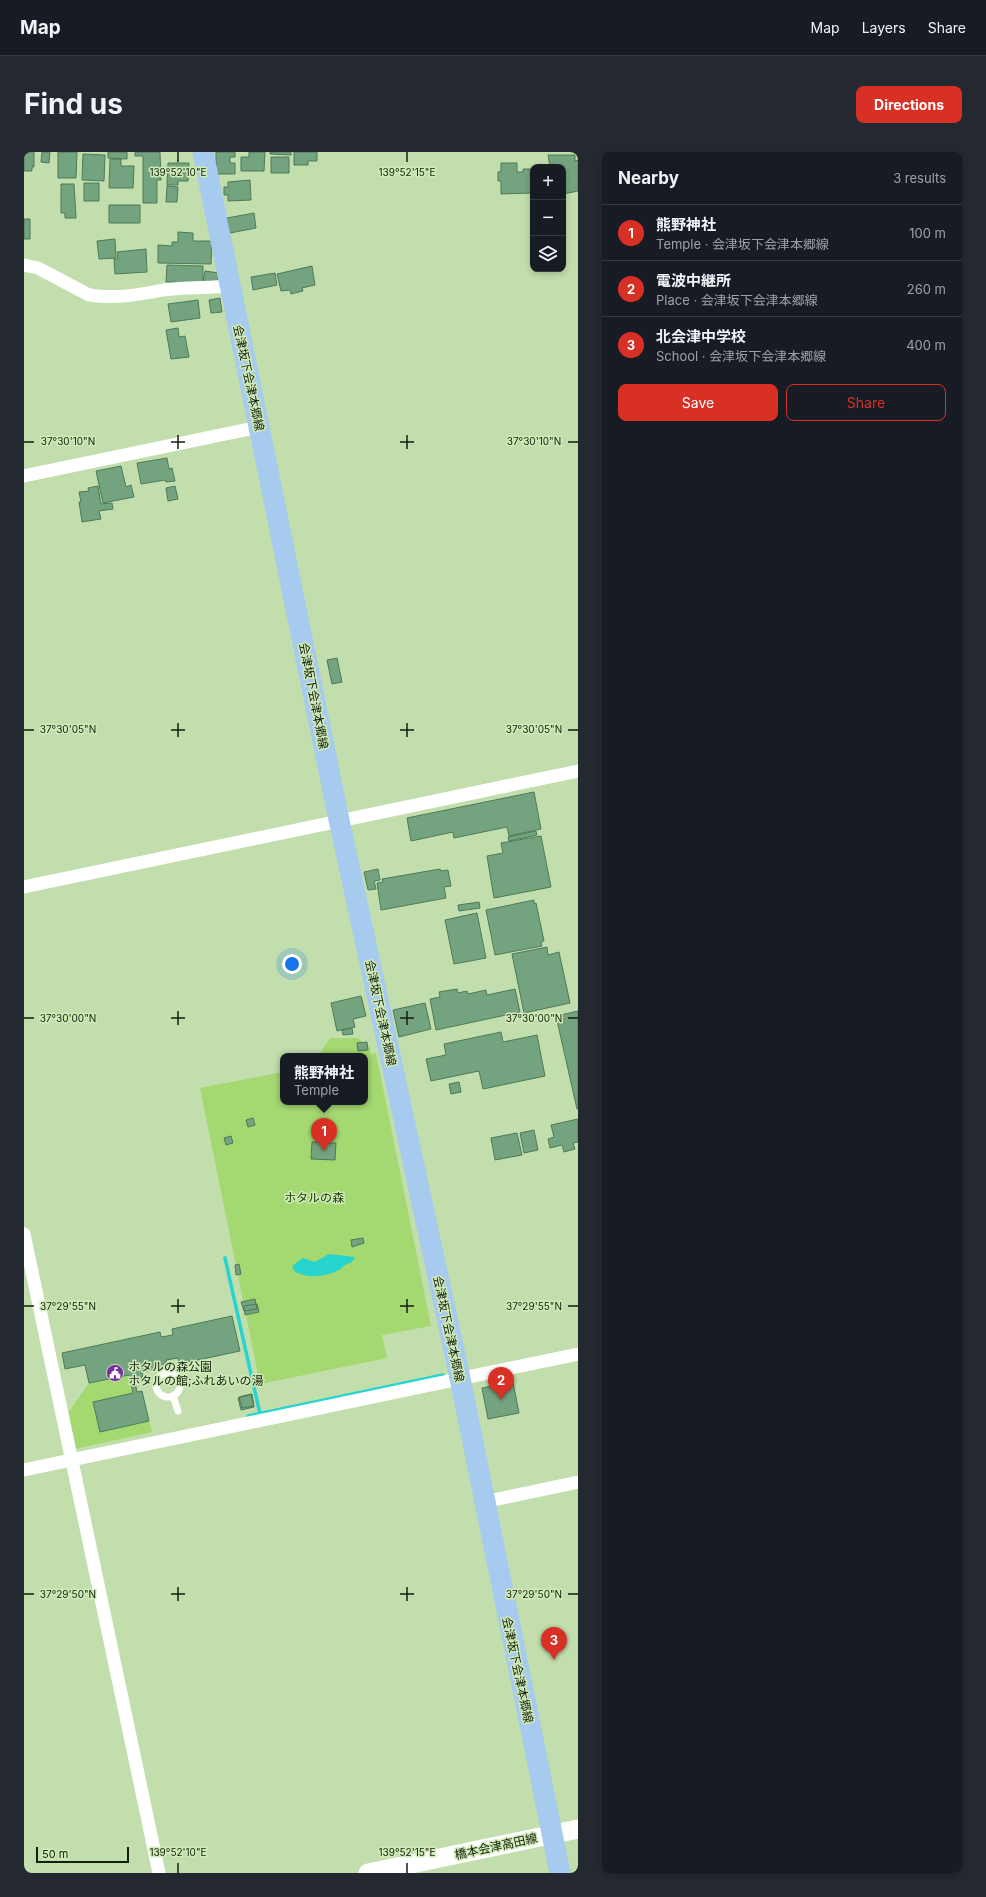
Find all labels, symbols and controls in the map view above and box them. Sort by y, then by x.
text: Map [20,16,61,39]
text: Map [811,19,840,36]
text: Layers [862,19,906,36]
text: Share [928,19,966,36]
button: Directions [856,86,962,123]
text: Find us [24,87,123,121]
map controls [530,164,566,272]
button: + [530,164,566,200]
text: 139°52'10"E [149,166,207,178]
text: 139°52'15"E [379,166,436,178]
text: Nearby [618,168,679,188]
text: 3 results [893,170,946,186]
button: − [530,200,566,236]
text: 熊野神社 [656,215,716,234]
text: 1 [628,225,634,241]
text: 100 m [909,225,946,241]
button: layers [530,236,566,272]
text: Temple · 会津坂下会津本郷線 [656,236,829,252]
text: 電波中継所 [656,271,731,290]
text: 2 [627,281,635,297]
text: 260 m [907,281,946,297]
text: Place · 会津坂下会津本郷線 [656,292,818,308]
street label: 会津坂下会津本郷線 [230,324,268,432]
text: 北会津中学校 [656,327,746,346]
text: 3 [627,337,635,353]
text: 400 m [906,337,946,353]
text: School · 会津坂下会津本郷線 [656,348,826,364]
button: Save [618,384,778,421]
button: Share [786,384,946,421]
text: 37°30'10"N [41,435,95,447]
text: 37°30'10"N [507,435,561,447]
street label: 会津坂下会津本郷線 [296,642,332,750]
text: 37°30'05"N [40,723,96,735]
text: 37°30'05"N [506,723,562,735]
your location [282,954,302,974]
street label: 会津坂下会津本郷線 [362,959,400,1067]
text: 37°30'00"N [40,1012,96,1024]
text: 37°30'00"N [506,1012,562,1024]
popup [280,1053,368,1105]
text: 熊野神社 [294,1063,354,1082]
text: Temple [294,1082,339,1098]
pin: 1 [311,1118,337,1151]
park label: ホタルの森 [284,1190,344,1205]
street label: 会津坂下会津本郷線 [430,1275,468,1383]
text: 37°29'55"N [40,1300,96,1312]
text: 37°29'55"N [506,1300,562,1312]
place label: ホタルの森公園 ホタルの館;ふれあいの湯 [128,1359,264,1388]
public building icon: ホタルの森公園 ホタルの館;ふれあいの湯 [105,1363,125,1383]
pin: 2 [488,1367,514,1400]
text: 37°29'50"N [40,1588,96,1600]
text: 37°29'50"N [506,1588,562,1600]
street label: 会津坂下会津本郷線 [499,1616,537,1724]
pin: 3 [541,1627,567,1660]
street label: 橋本会津高田線 [453,1830,539,1862]
scale bar [36,1845,129,1864]
text: 139°52'10"E [149,1846,207,1858]
text: 139°52'15"E [379,1846,436,1858]
text: 50 m [42,1847,68,1861]

